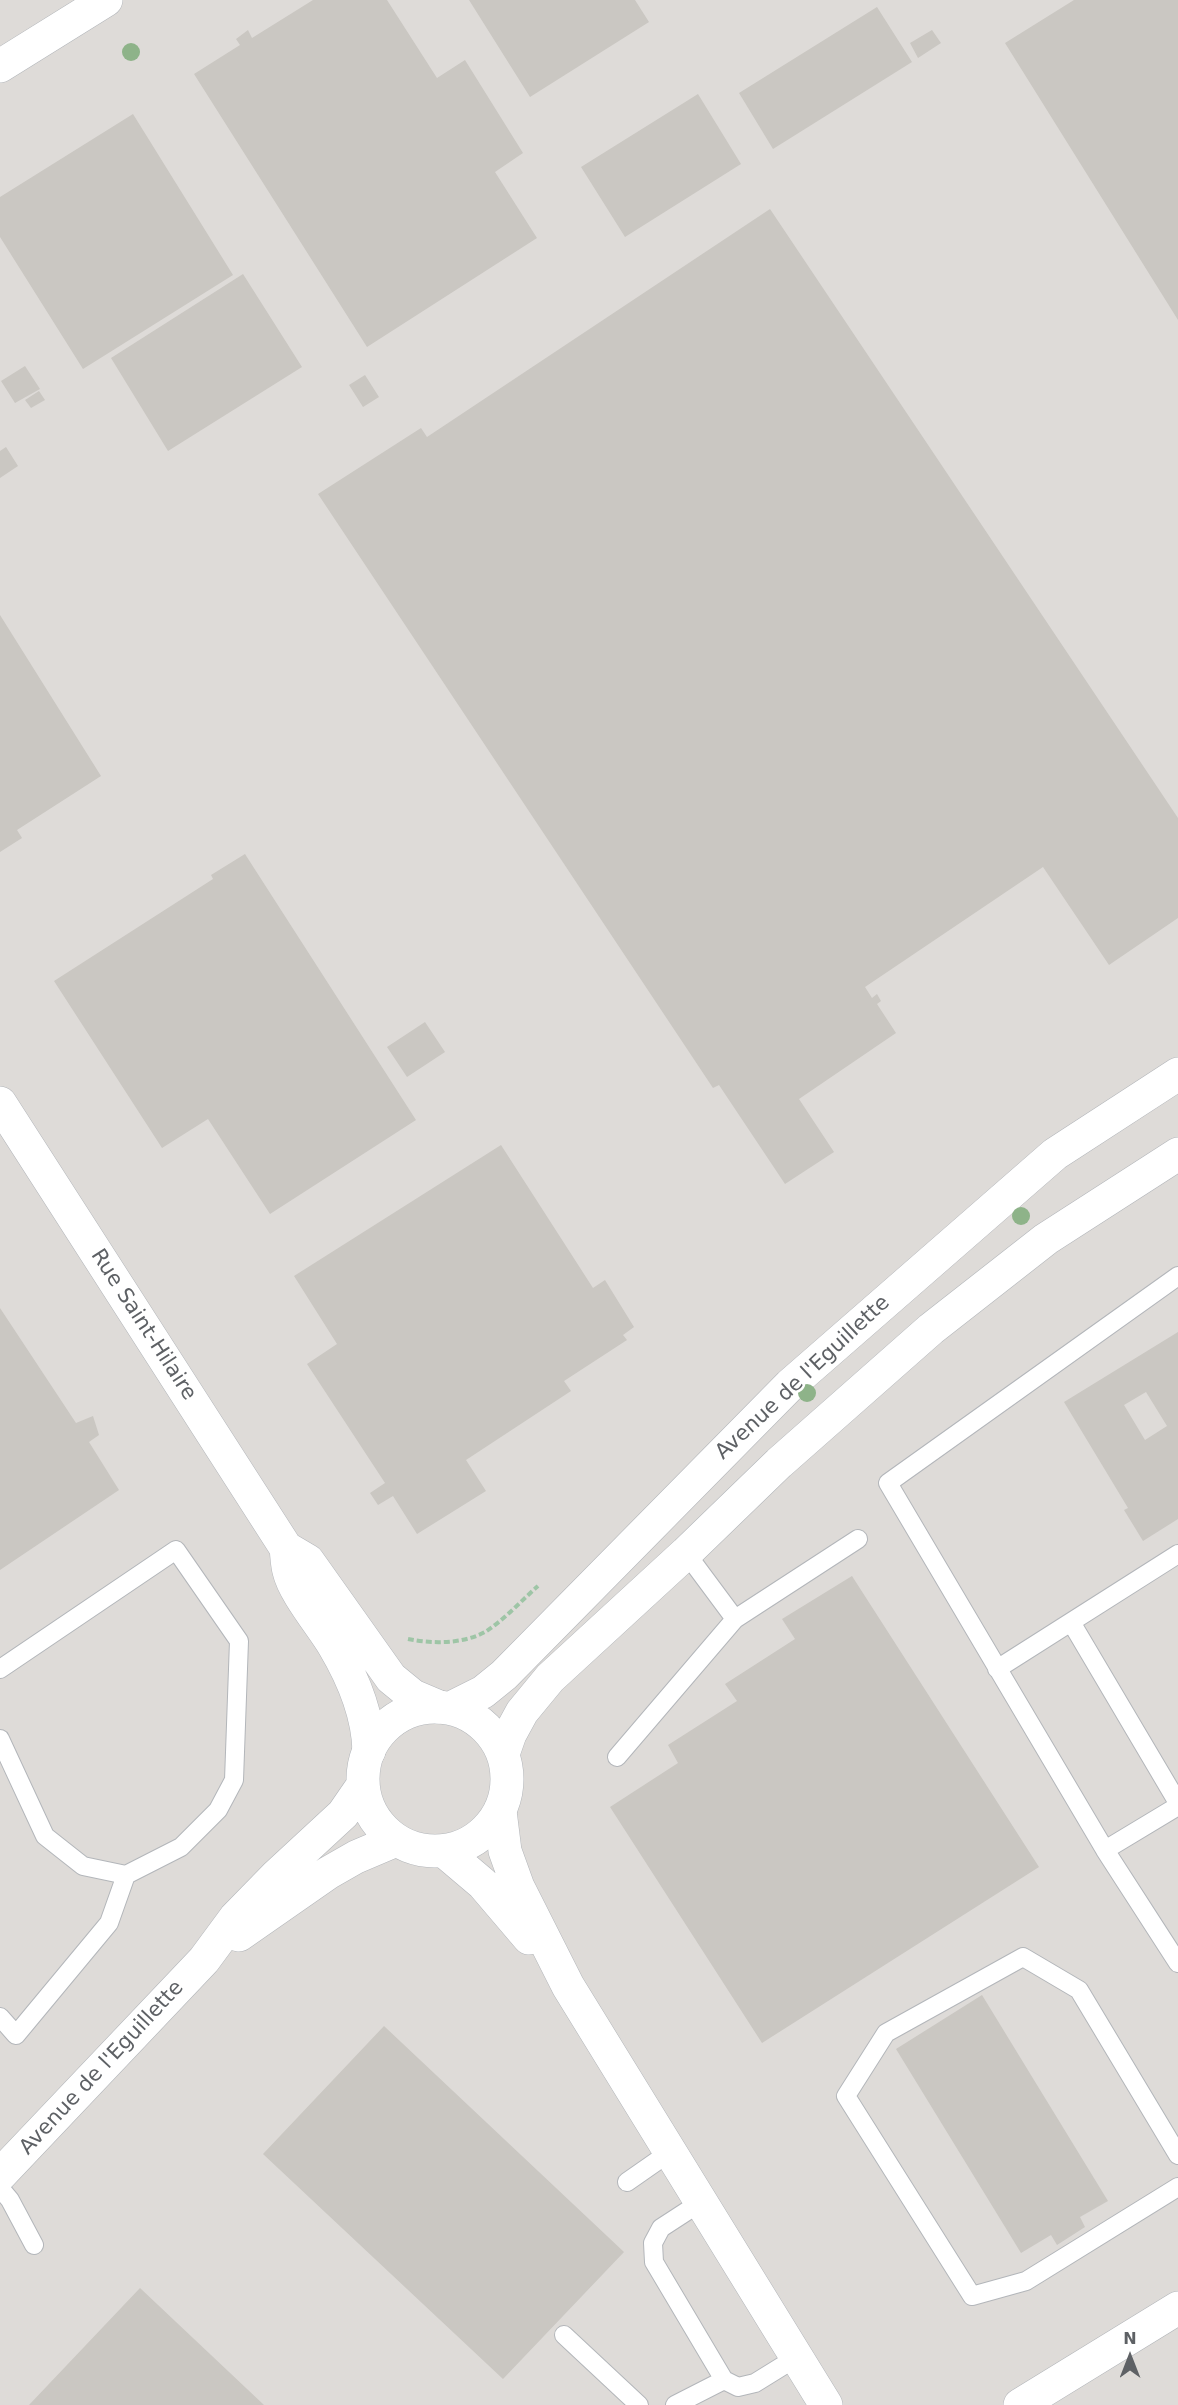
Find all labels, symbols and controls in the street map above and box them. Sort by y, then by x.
street label: Rue Saint-Hilaire [85,1245,201,1405]
street label: Avenue de l'Eguillette [711,1291,895,1465]
street label: Avenue de l'Eguillette [15,1976,189,2160]
north arrow [1100,2327,1160,2387]
text: N [1123,2329,1137,2348]

